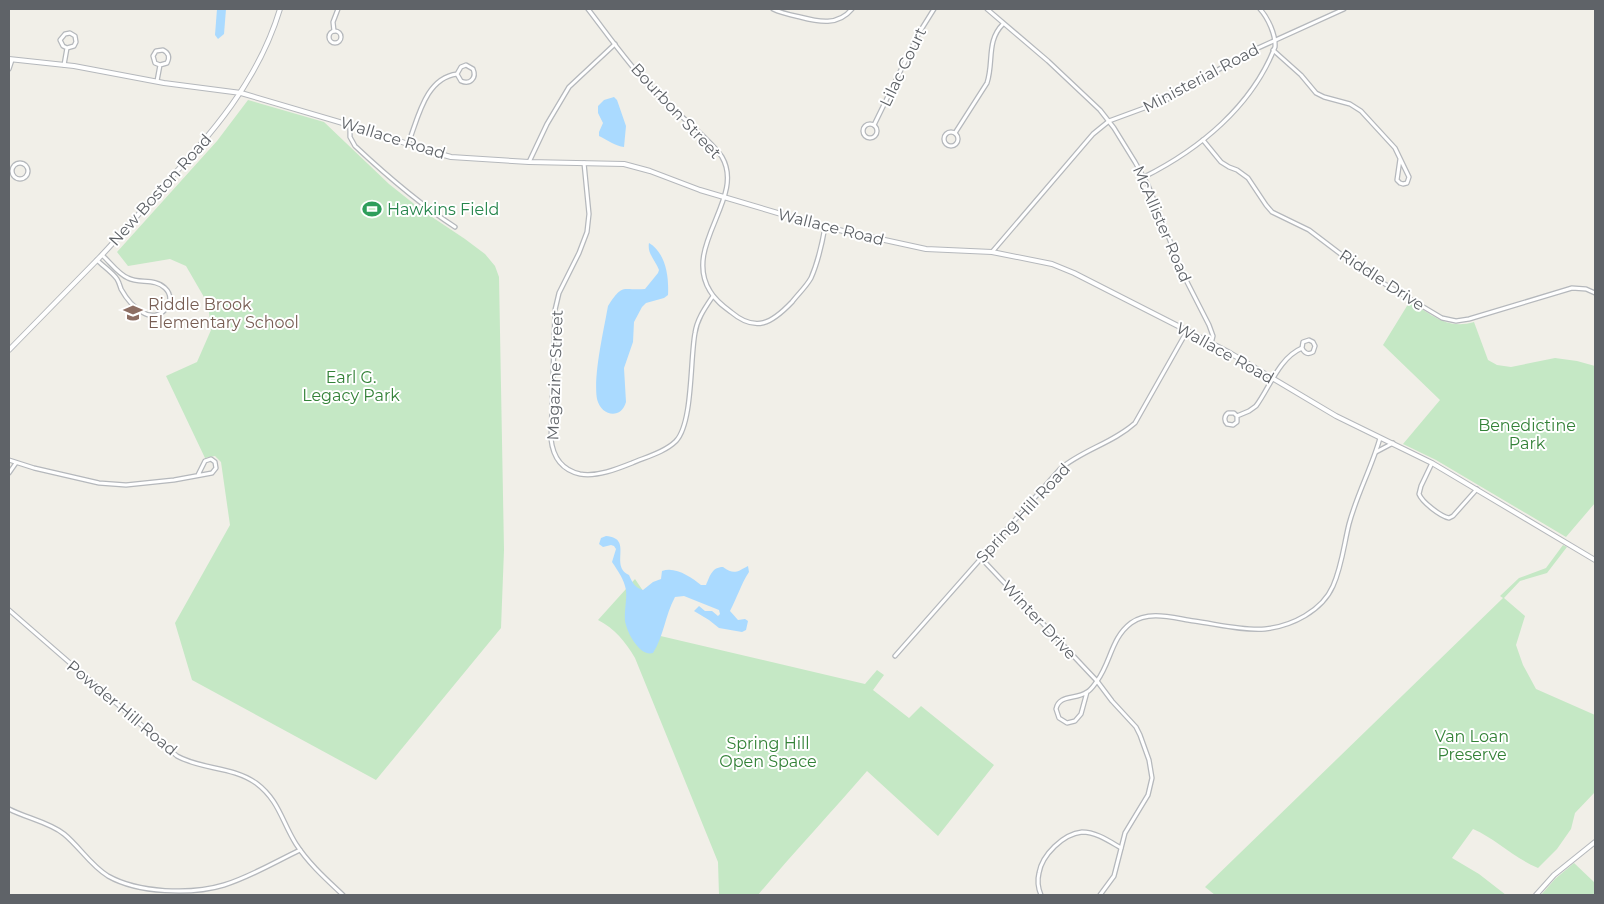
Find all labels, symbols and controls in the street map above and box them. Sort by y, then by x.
street label: Lilac Court [876,24,931,110]
street label: Ministerial Road [1140,39,1262,117]
street label: Bourbon Street [627,59,725,163]
street label: Wallace Road [338,113,448,163]
street label: New Boston Road [105,130,215,250]
street label: McAllister Road [1129,163,1195,285]
sports icon: Hawkins Field [361,198,383,220]
place label: Hawkins Field [387,200,499,219]
street label: Wallace Road [776,205,886,249]
street label: Riddle Drive [1336,245,1428,315]
place label: Riddle Brook Elementary School [148,295,299,332]
school or university icon: Riddle Brook Elementary School [122,302,144,324]
street label: Magazine Street [543,309,567,441]
street label: Wallace Road [1173,318,1277,388]
park label: Earl G. Legacy Park [302,368,400,405]
park label: Benedictine Park [1478,416,1576,453]
street label: Spring Hill Road [972,459,1074,567]
street label: Winter Drive [998,577,1080,663]
street label: Powder Hill Road [63,656,181,760]
park label: Van Loan Preserve [1435,727,1509,764]
park label: Spring Hill Open Space [719,734,817,771]

